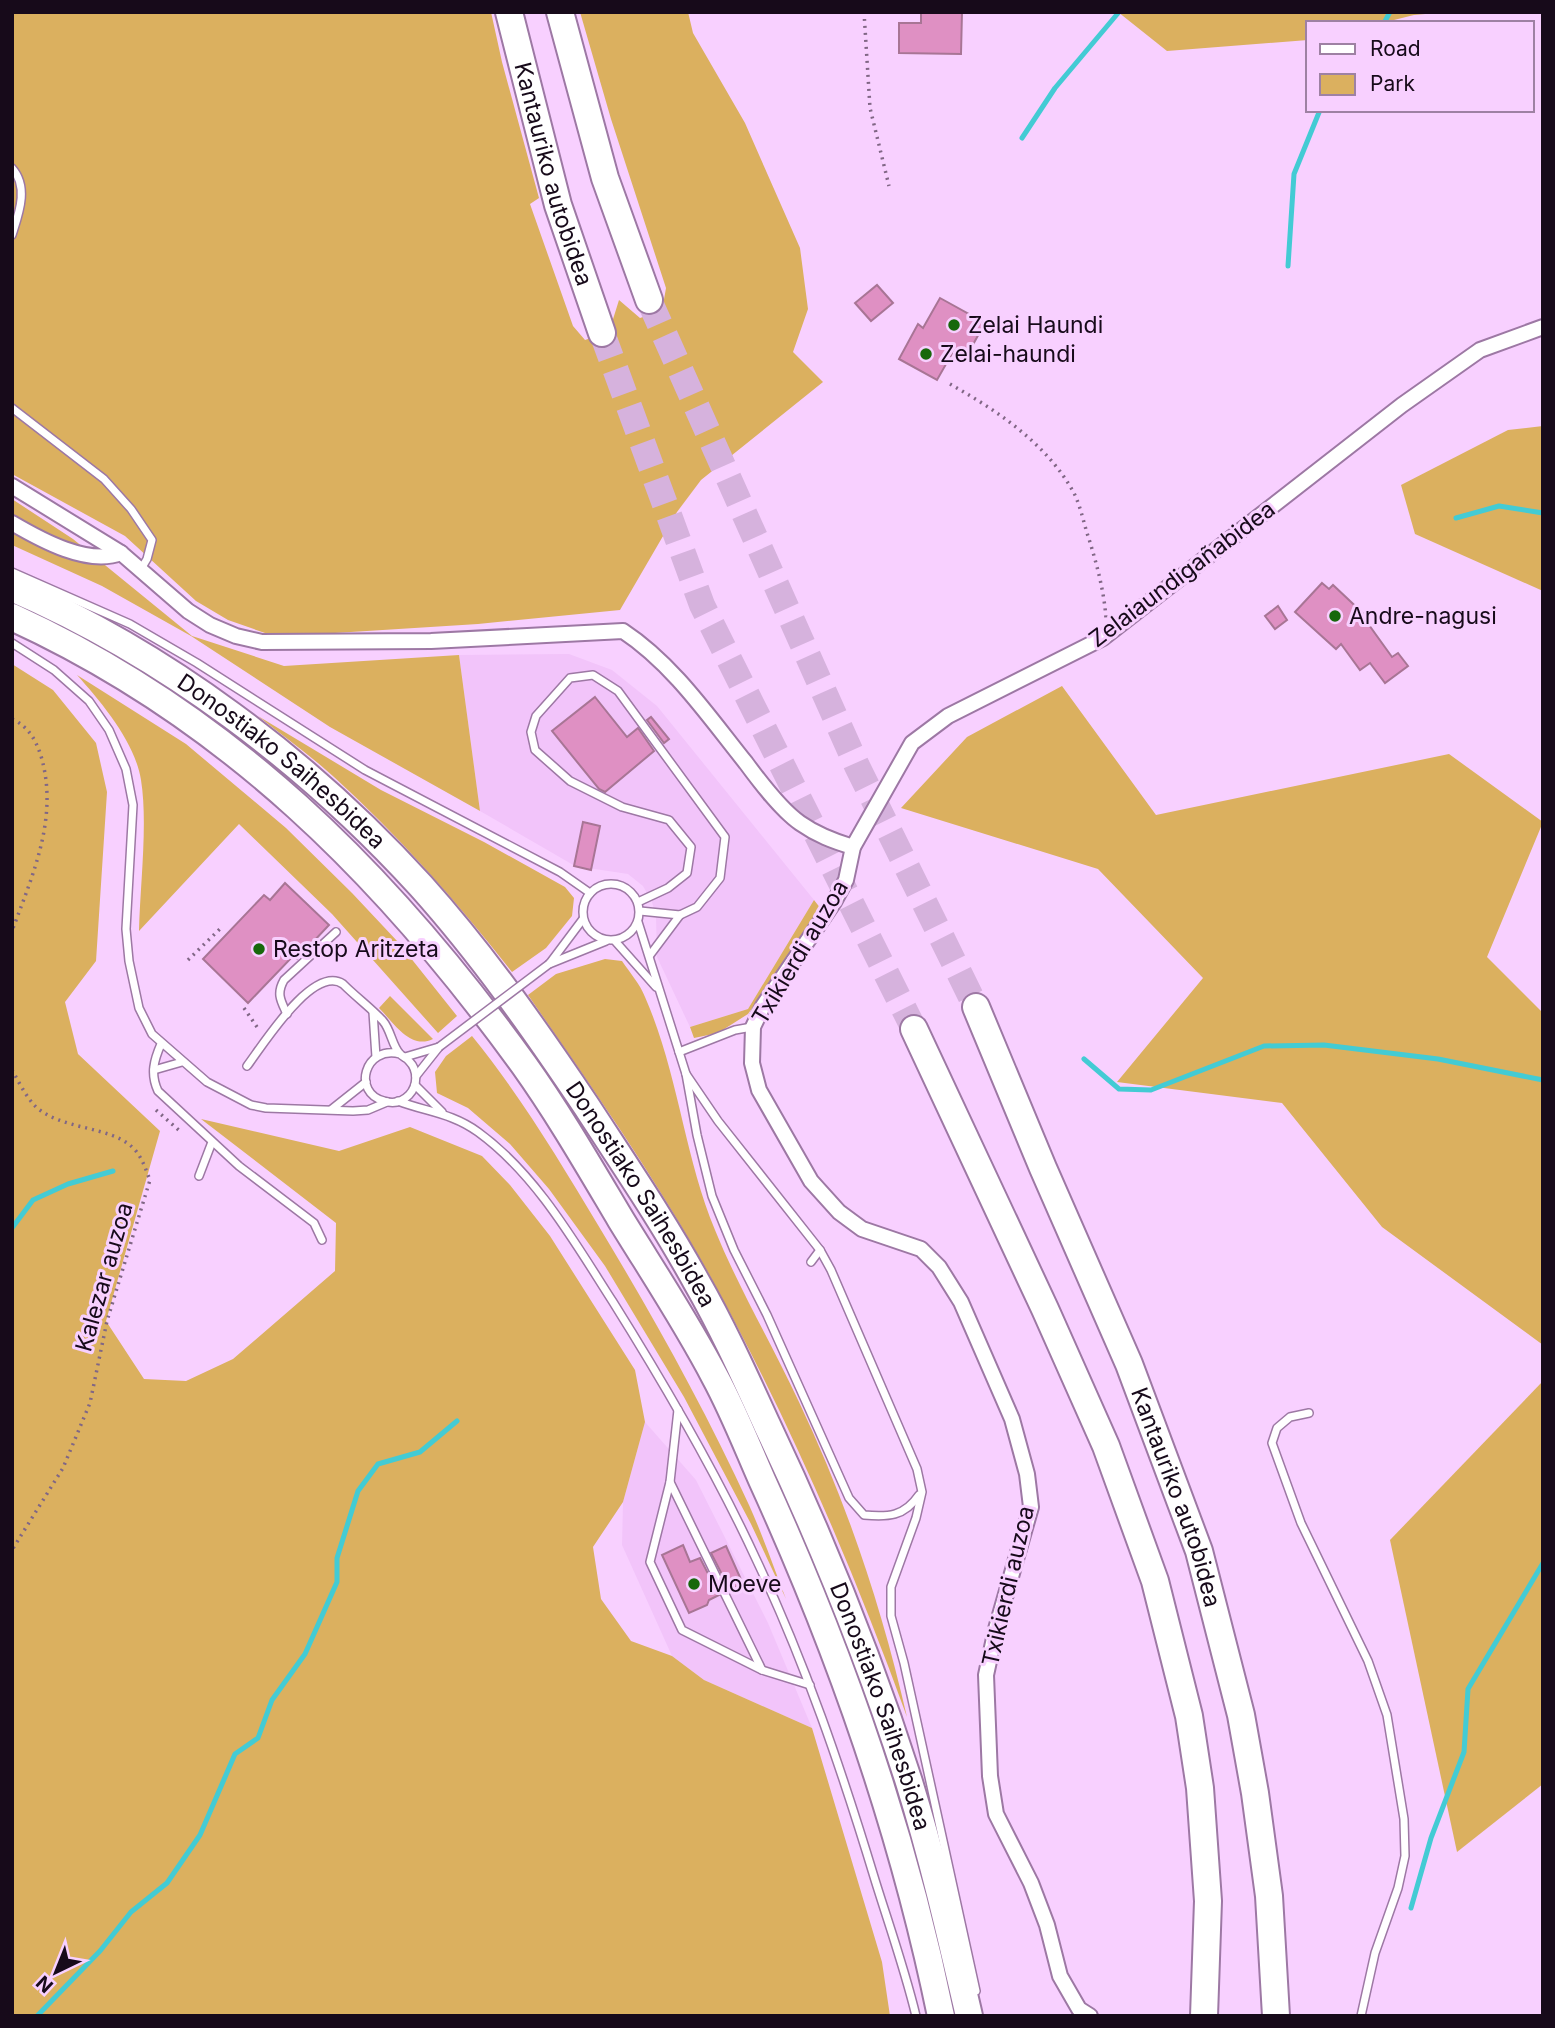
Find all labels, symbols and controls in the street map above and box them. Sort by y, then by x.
legend [1306,21,1534,112]
text: Road [1370,36,1421,61]
street label: Kantauriko autobidea [508,59,599,289]
text: Park [1370,71,1415,96]
place label: Zelai Haundi [968,311,1103,339]
marker: Zelai Haundi [946,317,962,333]
place label: Zelai-haundi [940,340,1076,368]
marker: Zelai-haundi [918,346,934,362]
street label: Zelaiaundigañabidea [1084,495,1280,653]
place label: Andre-nagusi [1349,602,1497,630]
marker: Andre-nagusi [1327,608,1343,624]
street label: Donostiako Saihesbidea [172,668,391,855]
street label: Txikierdi auzoa [746,875,854,1029]
place label: Restop Aritzeta [273,935,439,963]
marker: Restop Aritzeta [251,941,267,957]
street label: Donostiako Saihesbidea [560,1076,722,1312]
street label: Kalezar auzoa [69,1199,139,1355]
street label: Kantauriko autobidea [1125,1383,1227,1610]
street label: Txikierdi auzoa [976,1503,1040,1669]
place label: Moeve [708,1570,781,1598]
marker: Moeve [686,1576,702,1592]
street label: Donostiako Saihesbidea [824,1578,937,1834]
north arrow [21,1937,91,2007]
text: N [32,1971,58,1997]

